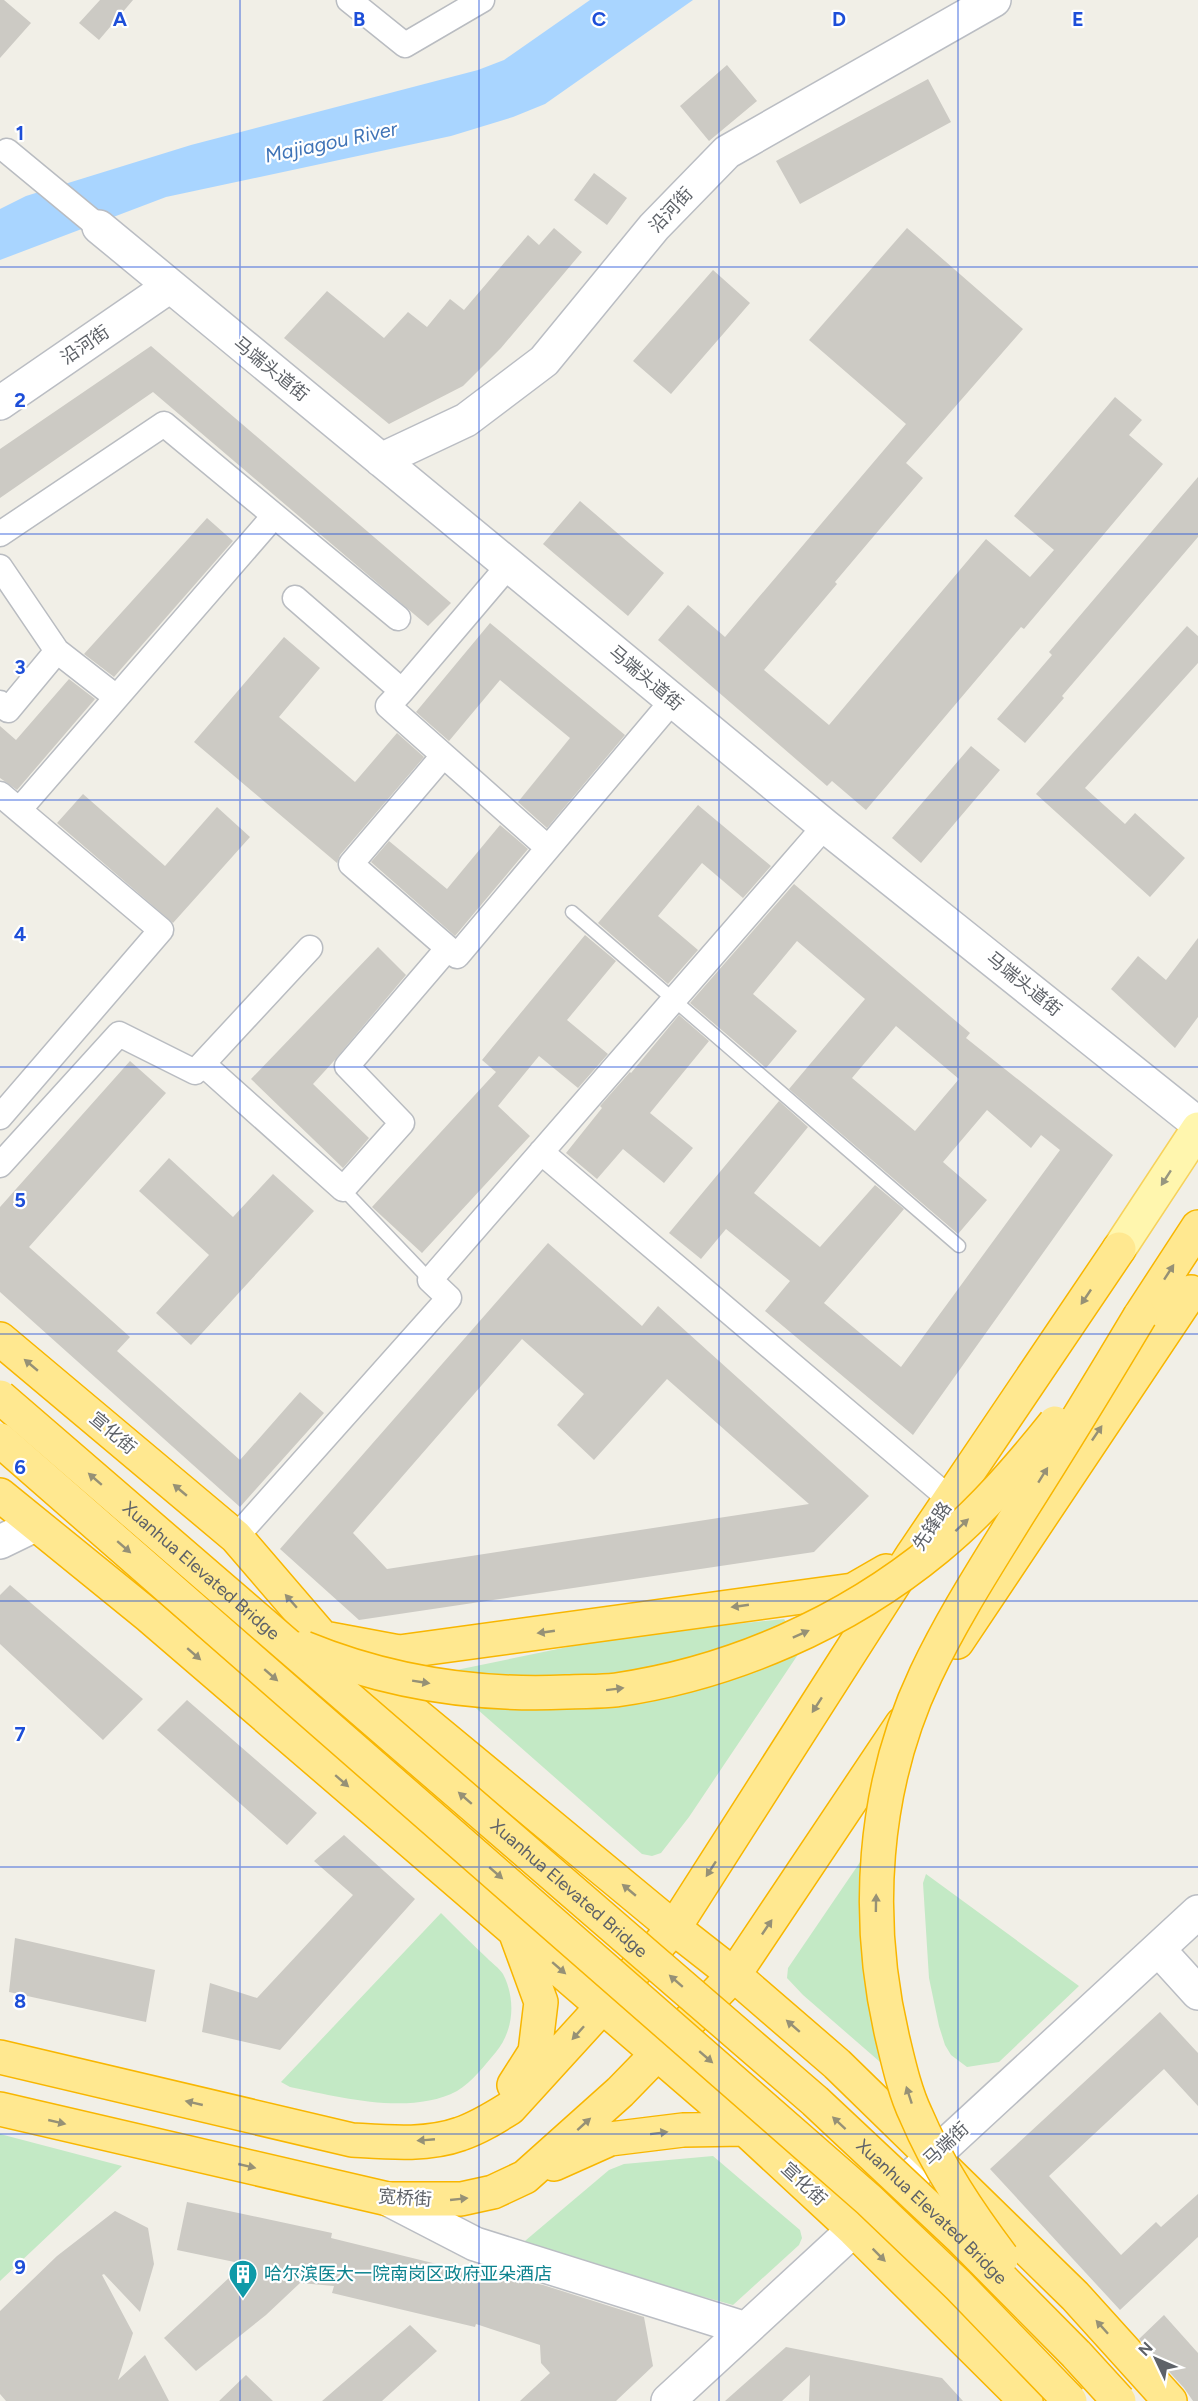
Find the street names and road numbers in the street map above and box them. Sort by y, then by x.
street label: 沿河街 [645,183,697,237]
street label: 沿河街 [56,321,114,369]
street label: 马端头道街 [229,332,313,406]
street label: 马端头道街 [604,641,688,715]
street label: 马端头道街 [982,947,1066,1021]
street label: 宣化街 [85,1407,141,1459]
street label: Xuanhua Elevated Bridge [118,1497,284,1645]
street label: 先锋路 [908,1497,956,1555]
street label: Xuanhua Elevated Bridge [486,1815,652,1963]
street label: 马端街 [919,2118,973,2170]
street label: Xuanhua Elevated Bridge [852,2135,1012,2289]
street label: 宣化街 [777,2158,831,2210]
street label: 宽桥街 [377,2185,433,2211]

